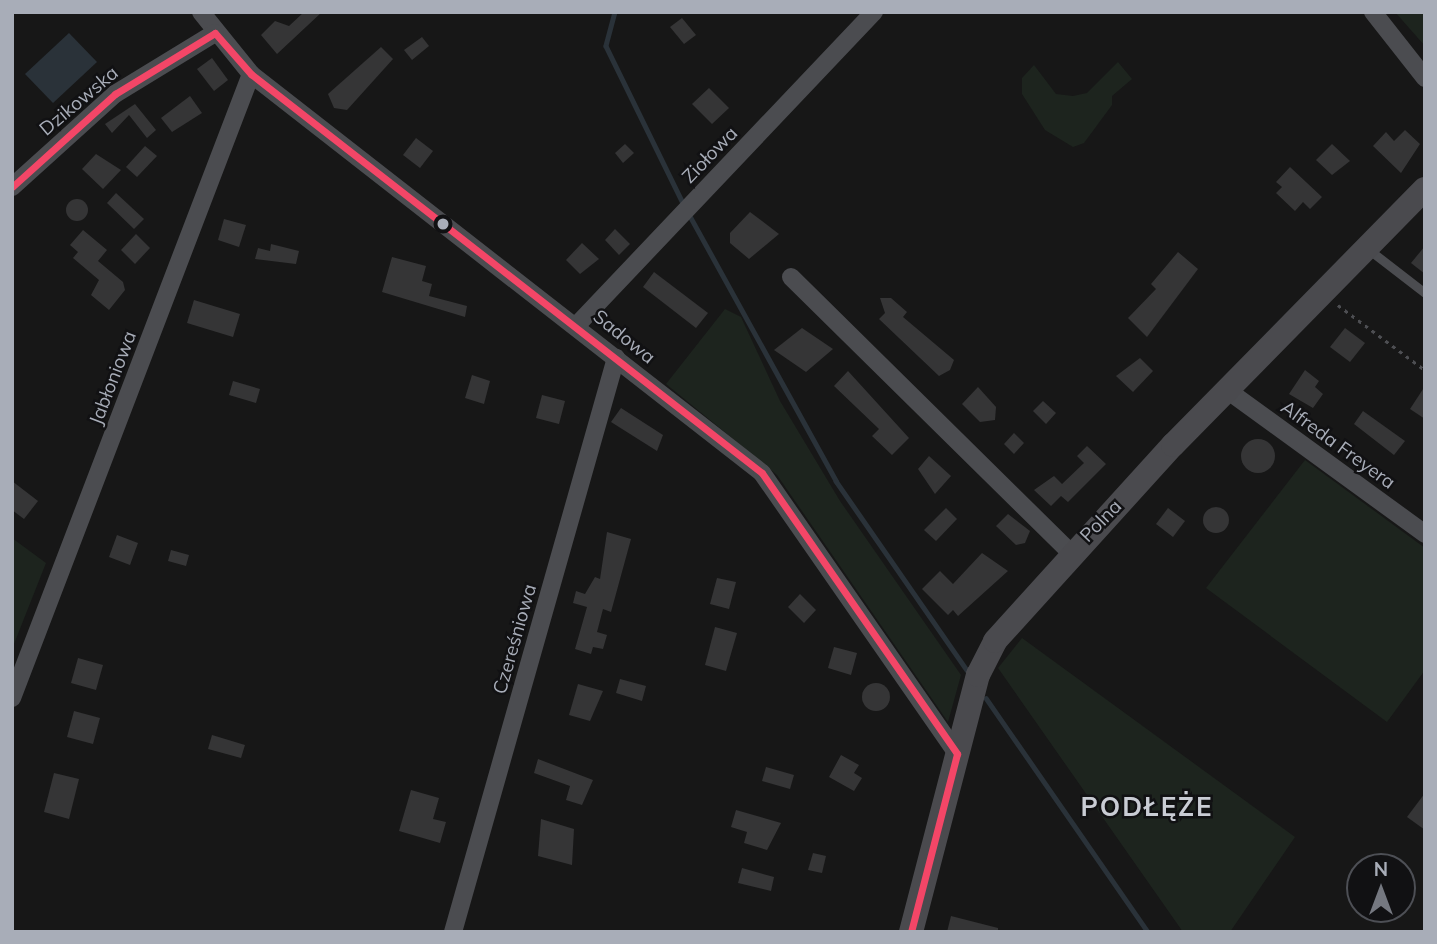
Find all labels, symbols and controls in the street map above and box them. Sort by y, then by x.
street label: Dzikowska [35,62,123,140]
street label: Ziołowa [678,122,742,188]
unlabelled marker [436,217,450,231]
street label: Sadowa [588,305,660,369]
street label: Jabłoniowa [85,328,141,428]
street label: Alfreda Freyera [1276,396,1400,494]
street label: Polna [1075,495,1127,547]
street label: Czereśniowa [488,581,542,697]
district label: PODŁĘŻE [1081,791,1213,823]
north arrow [1346,853,1416,923]
text: N [1374,857,1388,881]

